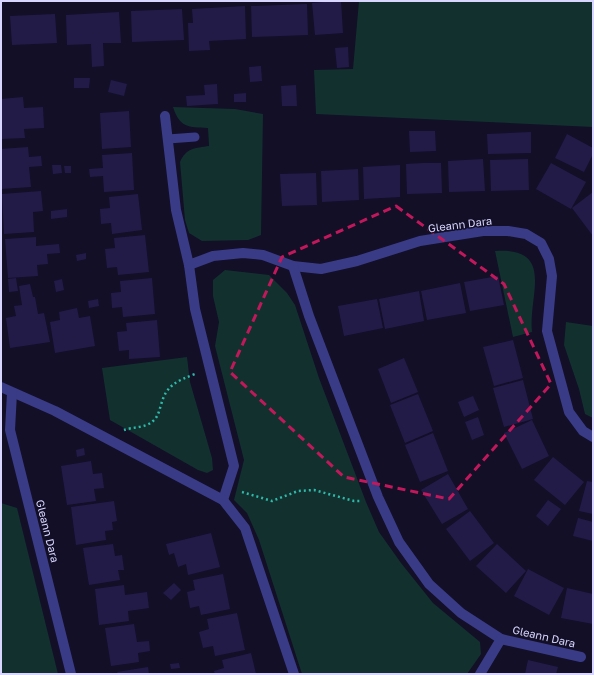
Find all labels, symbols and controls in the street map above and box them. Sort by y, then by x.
street label: Gleann Dara [427,214,493,234]
street label: Gleann Dara [34,498,62,564]
street label: Gleann Dara [511,622,577,650]

